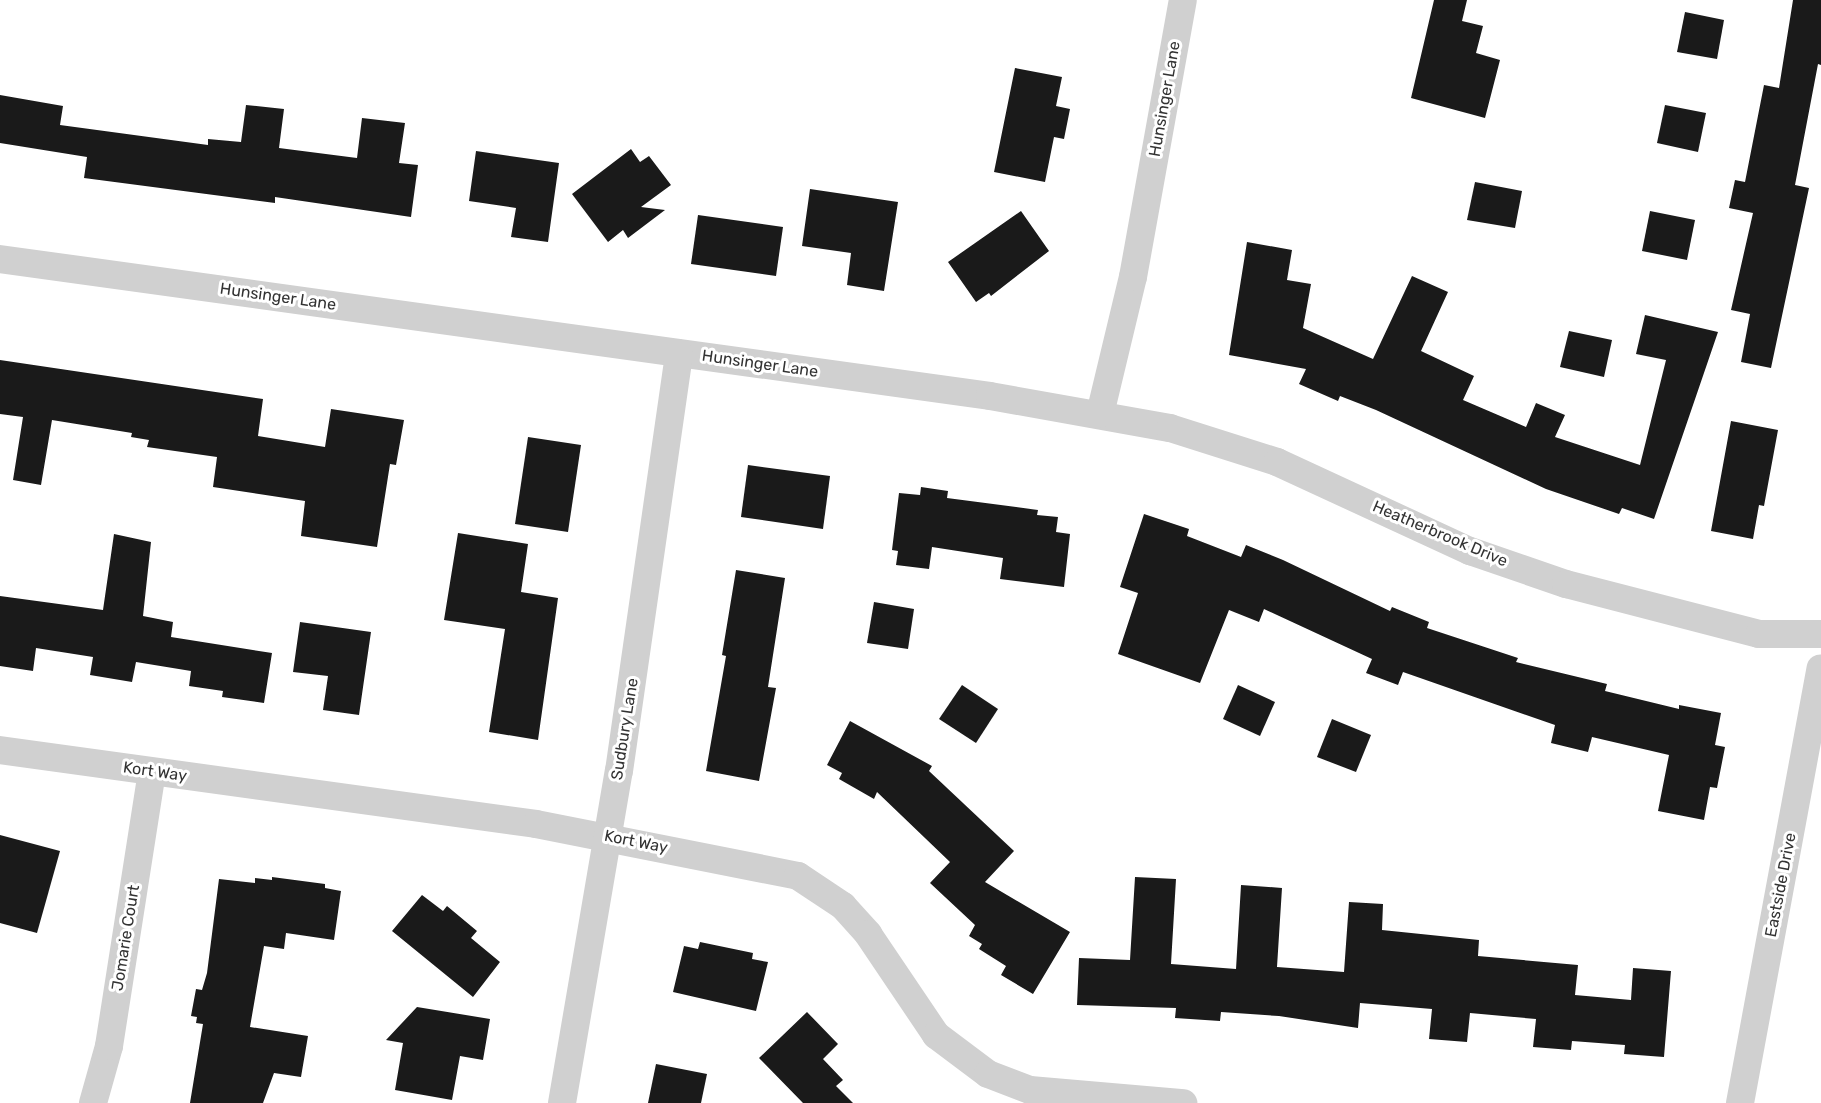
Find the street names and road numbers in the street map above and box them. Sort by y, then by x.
street label: Hunsinger Lane [1145,39,1185,159]
street label: Hunsinger Lane [218,279,338,315]
street label: Hunsinger Lane [700,346,820,382]
street label: Heatherbrook Drive [1370,497,1510,571]
street label: Sudbury Lane [607,676,643,782]
street label: Kort Way [122,758,188,786]
street label: Kort Way [602,826,670,858]
street label: Eastside Drive [1761,831,1801,939]
street label: Jomarie Court [108,884,144,992]

